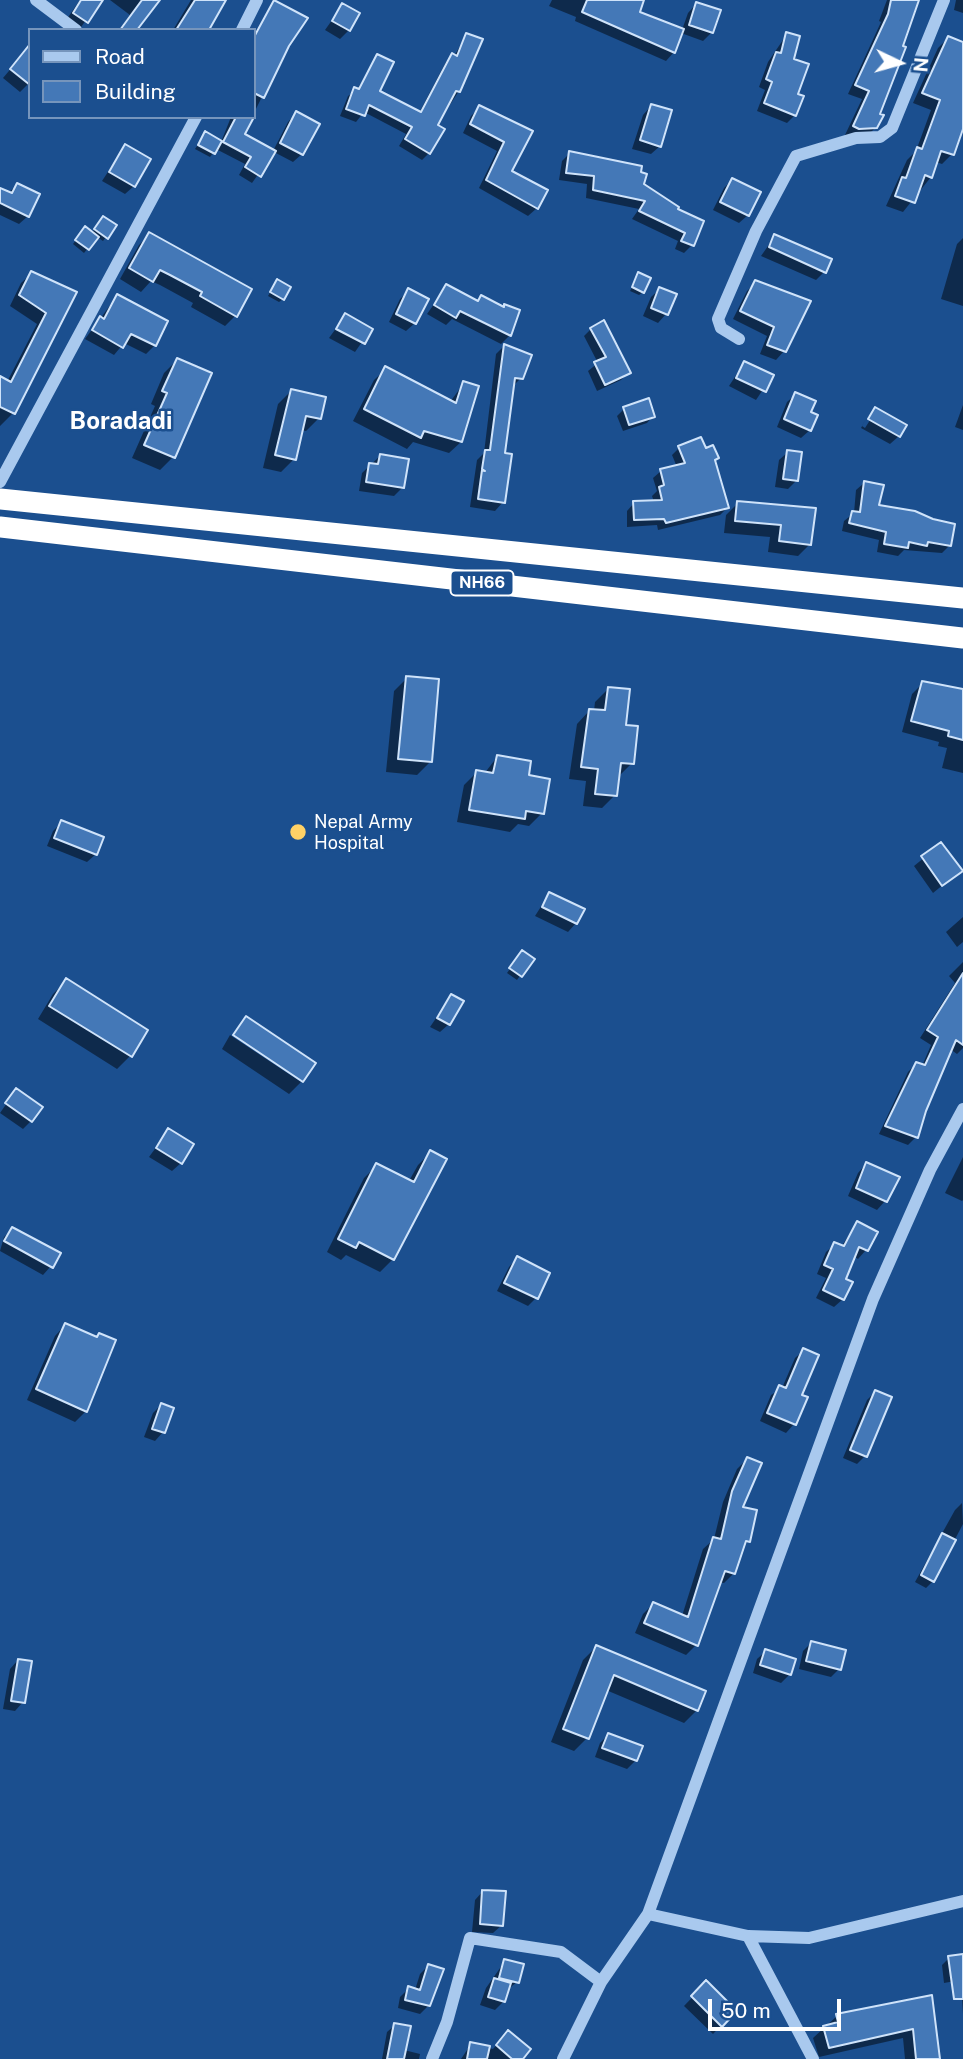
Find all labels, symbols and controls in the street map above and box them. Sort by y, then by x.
legend [28,28,256,119]
north arrow [865,28,935,98]
text: Road [95,44,145,69]
text: N [909,56,933,73]
text: Building [95,79,176,104]
district label: Boradadi [70,408,172,436]
road number: NH66 [450,570,514,596]
place label: Nepal Army Hospital [314,811,413,854]
marker: Nepal Army Hospital [288,822,308,842]
scale bar [711,1986,844,2030]
text: 50 m [721,1998,771,2023]

